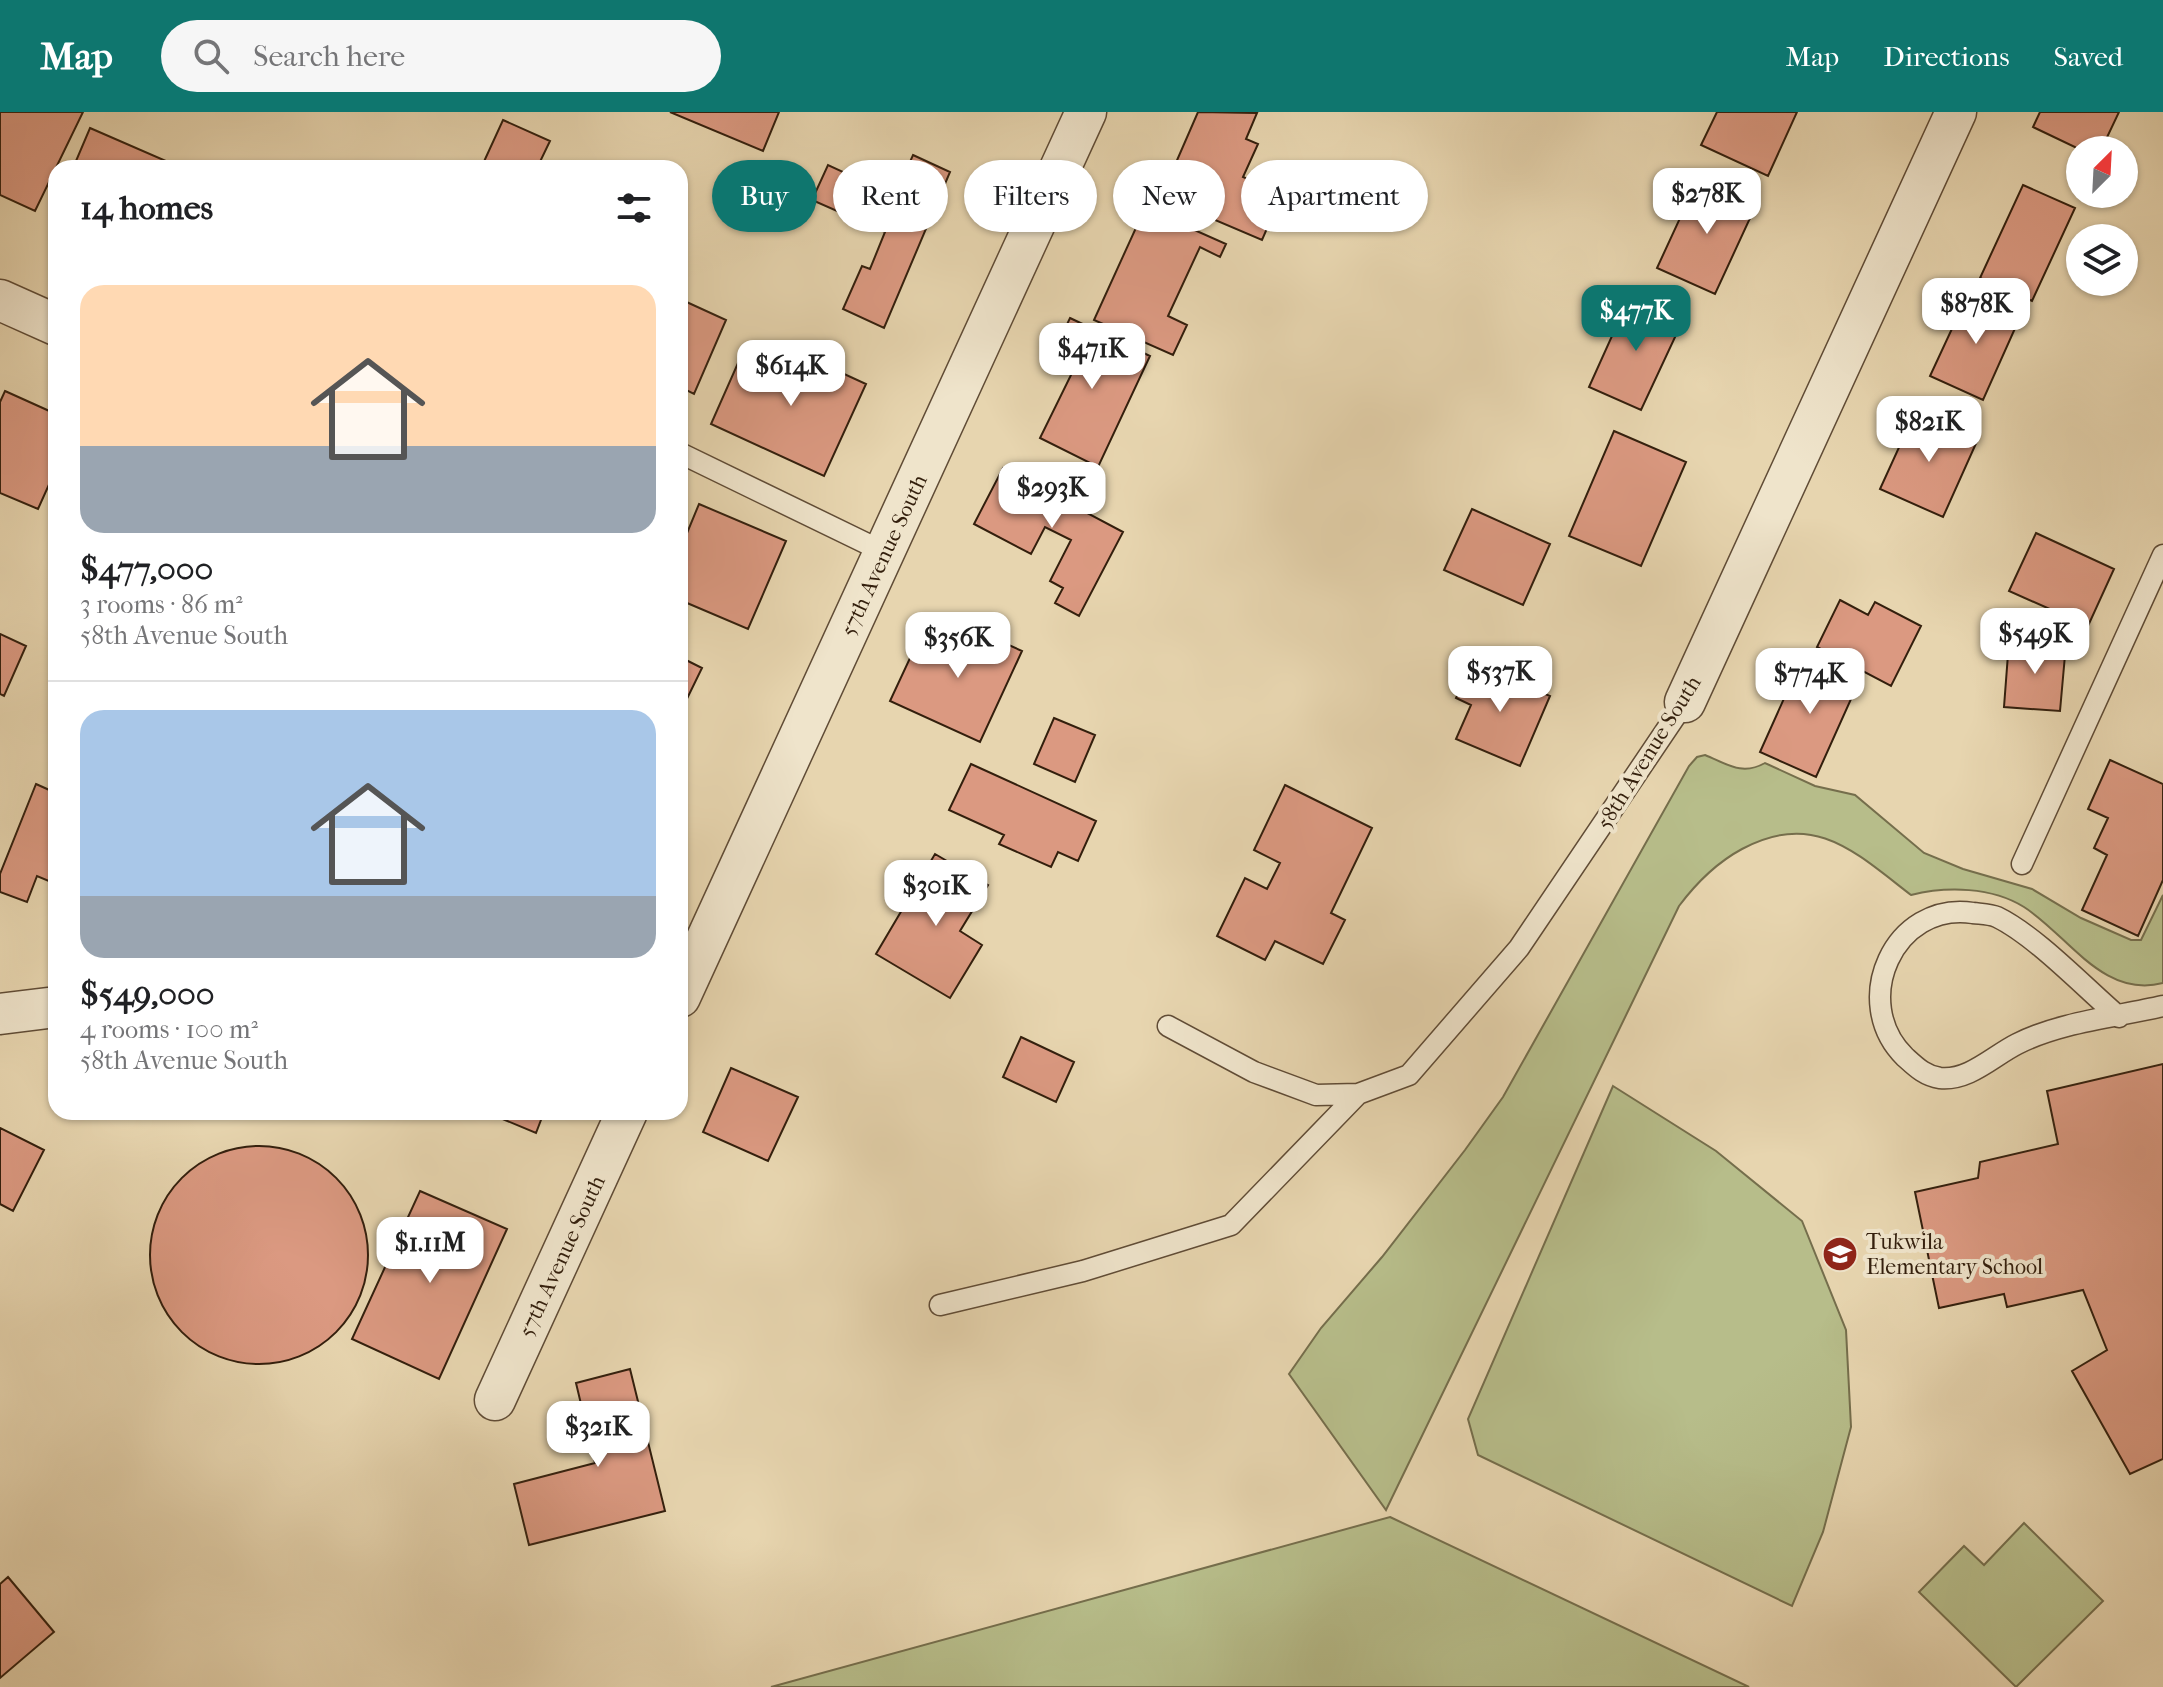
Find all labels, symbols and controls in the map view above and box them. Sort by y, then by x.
search box [161,20,721,92]
text: Map [40,34,113,79]
icon: search [189,34,233,78]
text: Search here [253,39,405,74]
text: Map [1786,40,1839,73]
text: Directions [1883,40,2010,73]
text: Saved [2054,40,2123,73]
north arrow [2066,136,2138,208]
map controls [2066,136,2138,296]
chip: Buy [712,160,817,232]
chip: Rent [833,160,948,232]
chip: Filters [964,160,1097,232]
chip: New [1113,160,1225,232]
chip: Apartment [1241,160,1428,232]
pin: $278K [1651,168,1763,236]
text: $278K [1671,178,1743,209]
icon: filters [612,186,656,230]
text: 14 homes [80,188,213,228]
button: layers [2066,224,2138,296]
pin: $878K [1920,278,2032,346]
pin: $477K [1580,285,1692,353]
text: $878K [1940,288,2012,319]
text: $477K [1600,295,1672,326]
pin: $471K [1036,323,1148,391]
text: $471K [1057,333,1127,364]
icon: home [296,337,440,481]
pin: $614K [735,340,847,408]
text: $614K [755,350,827,381]
pin: $821K [1873,396,1985,464]
text: $821K [1895,406,1963,437]
pin: $293K [996,462,1108,530]
street label: 57th Avenue South [835,470,933,641]
text: $293K [1017,472,1087,503]
text: $477,000 [80,549,213,589]
text: 3 rooms · 86 m² [80,589,243,620]
pin: $549K [1979,608,2091,676]
pin: $356K [902,612,1014,680]
text: $549K [1998,618,2072,649]
text: 58th Avenue South [80,620,288,651]
text: $356K [923,622,993,653]
pin: $537K [1444,646,1556,714]
pin: $774K [1754,648,1866,716]
text: $537K [1466,656,1534,687]
text: $774K [1774,658,1846,689]
street label: 58th Avenue South [1591,670,1707,834]
icon: home [296,762,440,906]
pin: $301K [880,860,992,928]
text: $301K [902,870,970,901]
text: $549,000 [80,974,215,1014]
text: 4 rooms · 100 m² [80,1014,258,1045]
text: 58th Avenue South [80,1045,288,1076]
street label: 57th Avenue South [513,1171,611,1342]
pin: $1.11M [365,1217,495,1285]
text: $1.11M [395,1227,465,1258]
place label: Tukwila Elementary School [1866,1229,2043,1280]
school or university icon: Tukwila Elementary School [1821,1235,1859,1273]
pin: $321K [542,1401,654,1469]
text: $321K [565,1411,631,1442]

